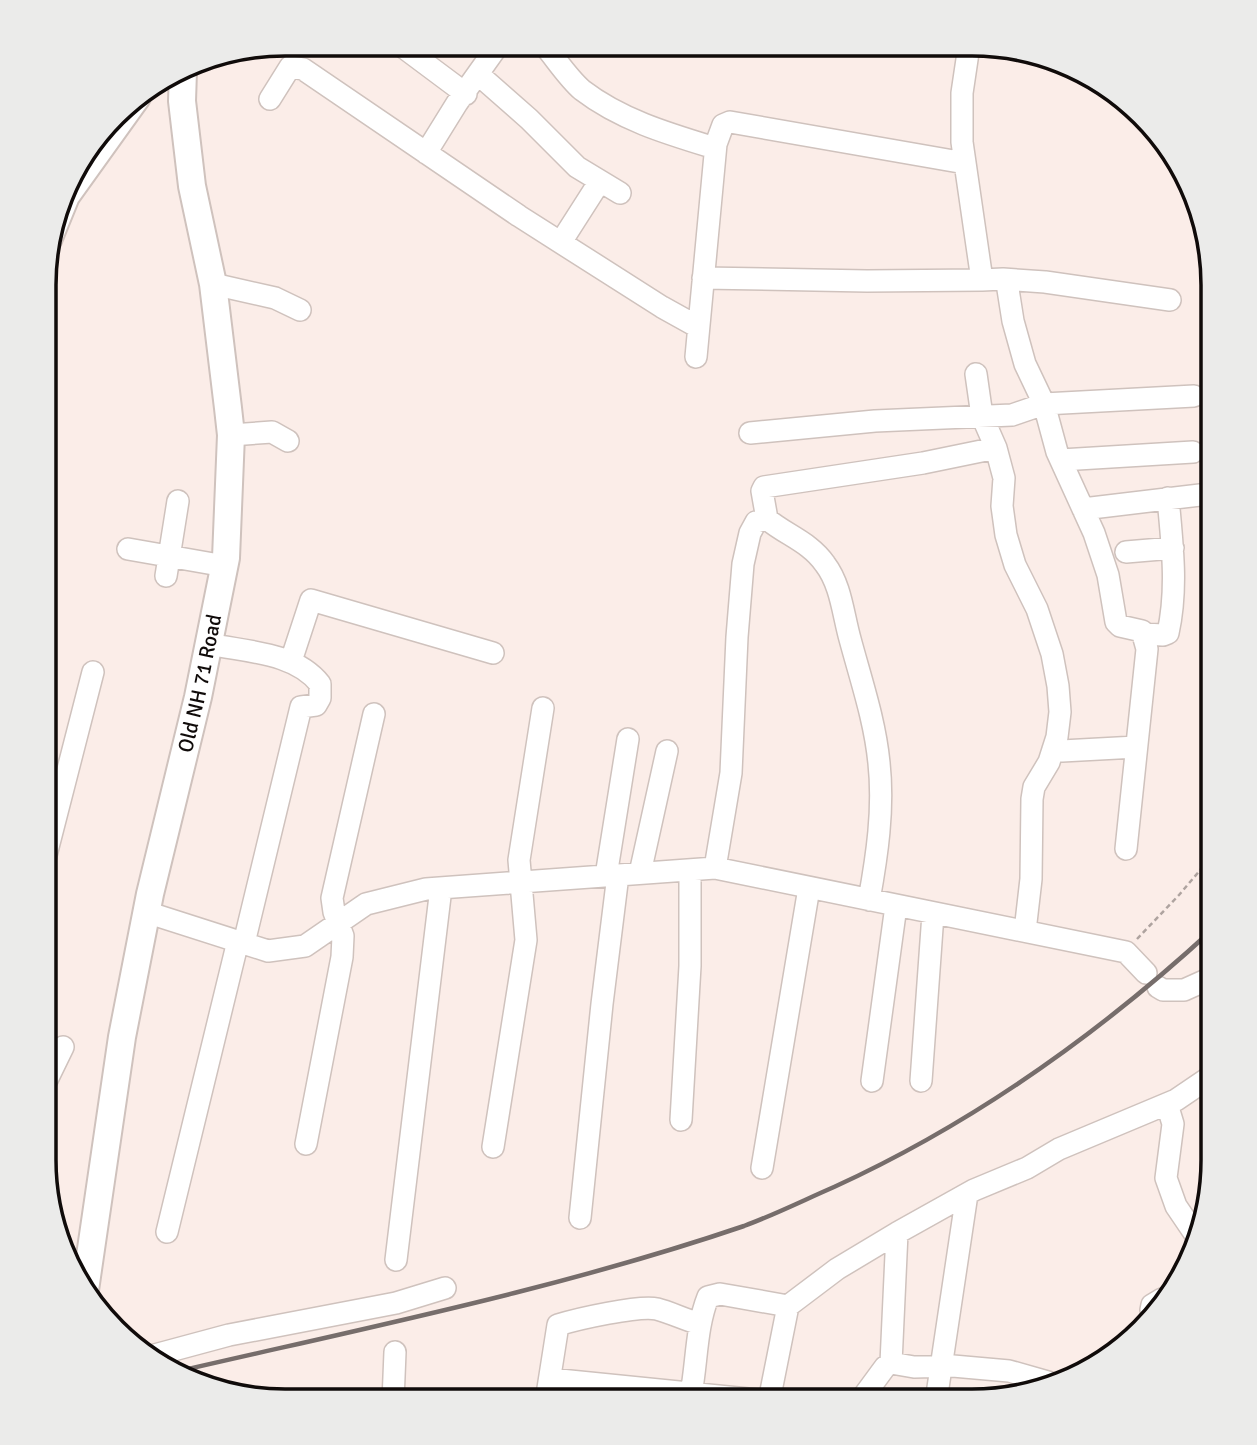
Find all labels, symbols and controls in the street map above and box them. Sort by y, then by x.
street label: Old NH 71 Road [172,612,227,755]

